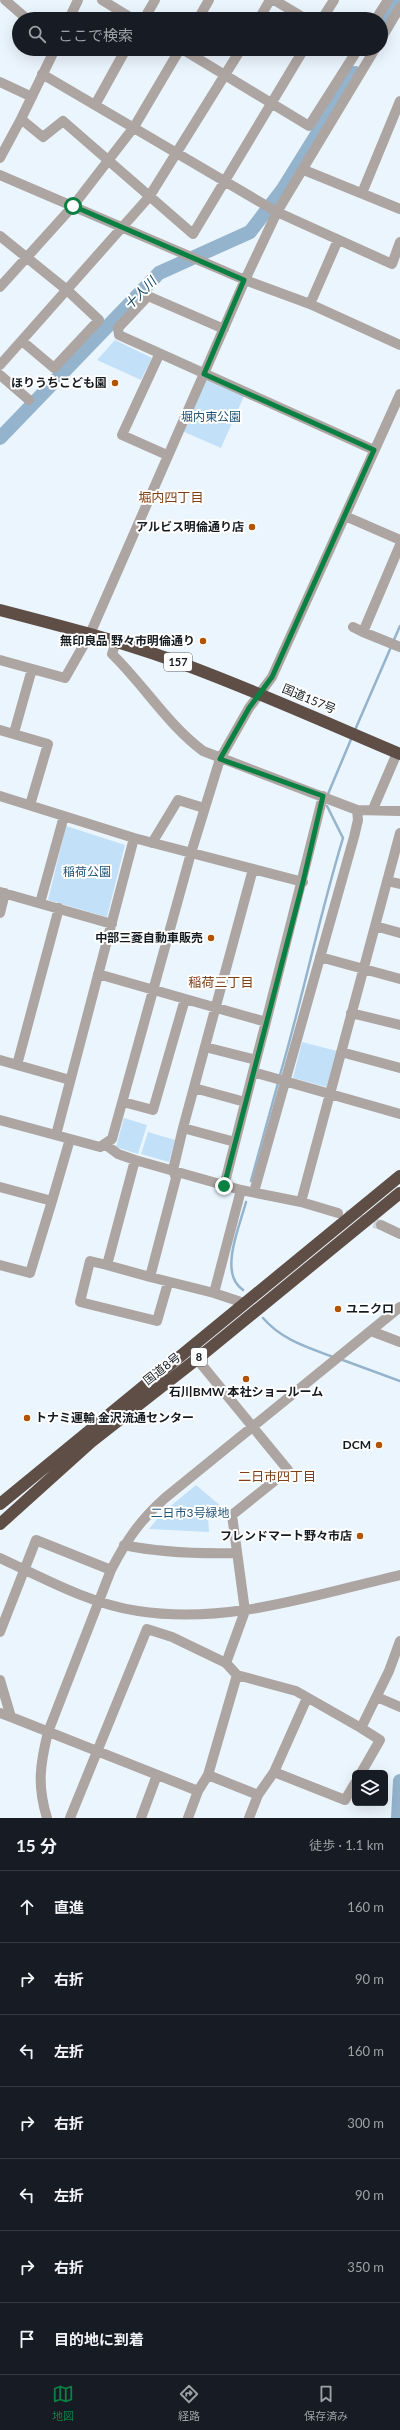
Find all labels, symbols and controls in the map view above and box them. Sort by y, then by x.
search box [12,12,388,56]
icon: search [26,23,48,45]
text: ここで検索 [58,26,133,44]
route start [64,197,82,215]
water label: 十人川 [121,272,161,313]
place label: ほりうちこども園 [11,375,107,390]
marker: ほりうちこども園 [110,378,120,388]
park label: 堀内東公園 [181,409,241,424]
district label: 堀内四丁目 [138,489,204,505]
place label: アルビス明倫通り店 [136,519,244,534]
marker: アルビス明倫通り店 [247,522,257,532]
place label: 無印良品 野々市明倫通り [60,633,195,648]
marker: 無印良品 野々市明倫通り [198,636,208,646]
road number: 157 [164,653,192,671]
street label: 国道157号 [280,681,338,717]
park label: 稲荷公園 [63,864,111,879]
place label: 中部三菱自動車販売 [95,930,203,945]
marker: 中部三菱自動車販売 [206,933,216,943]
district label: 稲荷三丁目 [188,974,254,990]
route end [215,1177,233,1195]
place label: ユニクロ [346,1301,394,1316]
marker: ユニクロ [333,1304,343,1314]
road number: 8 [191,1348,207,1366]
street label: 国道8号 [140,1349,183,1388]
marker: 石川BMW 本社ショールーム [241,1374,251,1384]
place label: 石川BMW 本社ショールーム [169,1384,323,1399]
place label: トナミ運輸 金沢流通センター [35,1410,194,1425]
marker: トナミ運輸 金沢流通センター [22,1413,32,1423]
place label: DCM [343,1437,371,1452]
marker: DCM [374,1440,384,1450]
district label: 二日市四丁目 [238,1468,316,1484]
park label: 二日市3号緑地 [151,1505,229,1520]
place label: フレンドマート野々市店 [220,1528,352,1543]
marker: フレンドマート野々市店 [355,1531,365,1541]
map controls [352,1770,388,1806]
button: layers [352,1770,388,1806]
text: 15 分 [16,1835,57,1856]
text: 徒歩 · 1.1 km [309,1837,384,1853]
icon: ahead [16,1896,38,1918]
text: 直進 [54,1898,84,1916]
text: 160 m [347,1899,384,1915]
icon: right [16,1968,38,1990]
text: 右折 [54,1970,84,1988]
text: 90 m [355,1971,384,1987]
icon: left [16,2040,38,2062]
text: 左折 [54,2042,84,2060]
text: 160 m [347,2043,384,2059]
icon: right [16,2112,38,2134]
text: 右折 [54,2114,84,2132]
text: 300 m [347,2115,384,2131]
icon: left [16,2184,38,2206]
text: 左折 [54,2186,84,2204]
text: 90 m [355,2187,384,2203]
icon: right [16,2256,38,2278]
text: 右折 [54,2258,84,2276]
text: 350 m [347,2259,384,2275]
icon: arrive [16,2328,38,2350]
text: 目的地に到着 [54,2330,144,2348]
tab: 地図 [52,2383,74,2423]
tab: 経路 [178,2383,200,2423]
tab: 保存済み [304,2383,348,2423]

